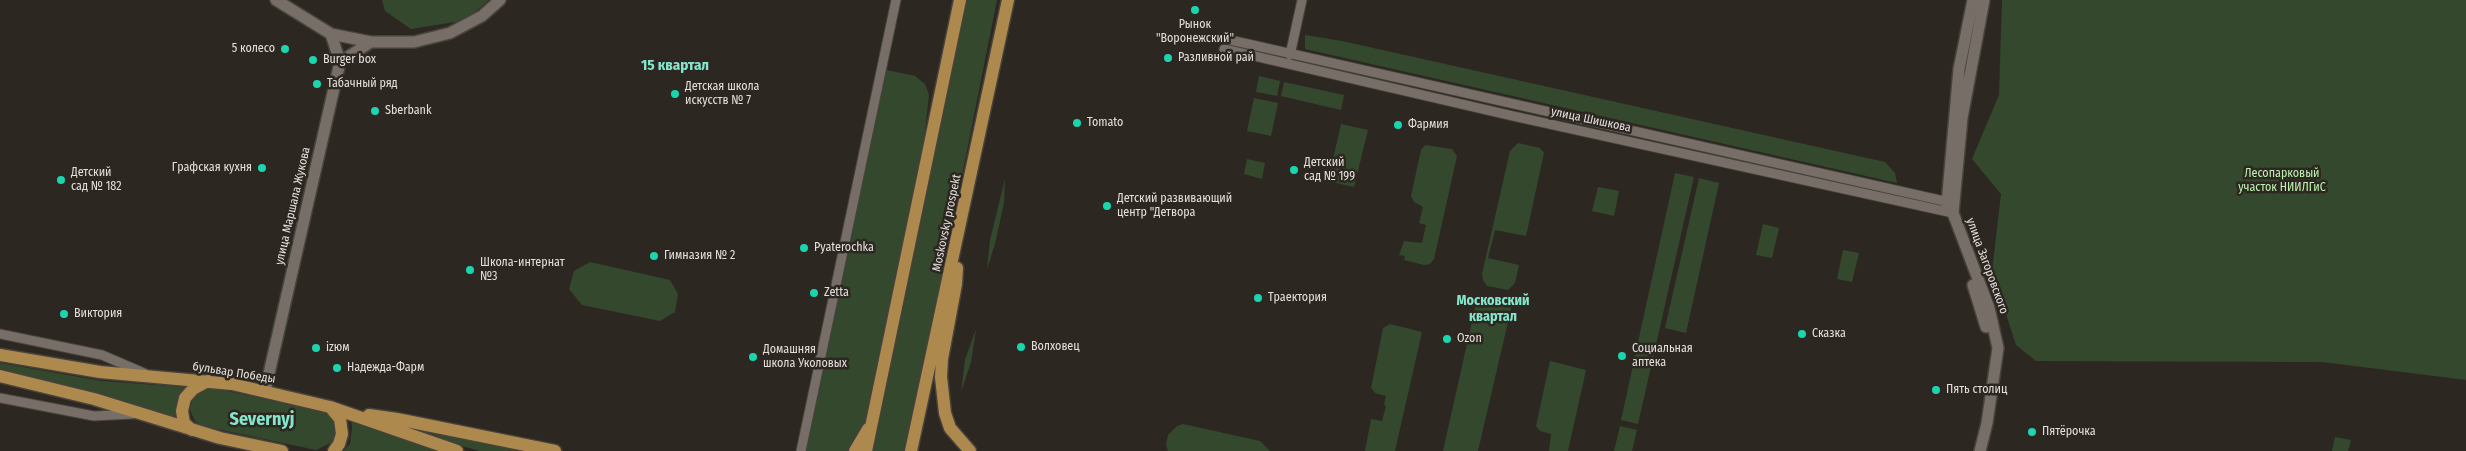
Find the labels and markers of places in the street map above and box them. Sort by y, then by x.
marker: Рынок "Воронежский" [1189,4,1201,16]
place label: Рынок "Воронежский" [1156,18,1234,46]
place label: 5 колесо [232,42,275,56]
marker: 5 колесо [279,43,291,55]
place label: Разливной рай [1178,51,1254,65]
marker: Разливной рай [1162,52,1174,64]
place label: Burger box [323,53,376,67]
marker: Burger box [307,54,319,66]
place label: Табачный ряд [327,77,398,91]
marker: Табачный ряд [311,78,323,90]
place label: Детская школа искусств № 7 [685,80,759,108]
marker: Детская школа искусств № 7 [669,88,681,100]
place label: Sberbank [385,104,432,118]
marker: Sberbank [369,105,381,117]
place label: Tomato [1087,116,1123,130]
marker: Tomato [1071,117,1083,129]
place label: Фармия [1408,118,1449,132]
marker: Фармия [1392,119,1404,131]
place label: Детский сад № 199 [1304,156,1355,184]
place label: Графская кухня [172,161,252,175]
marker: Графская кухня [256,162,268,174]
marker: Детский сад № 199 [1288,164,1300,176]
place label: Детский сад № 182 [71,166,122,194]
marker: Детский сад № 182 [55,174,67,186]
place label: Детский развивающий центр "Детвора [1117,192,1232,220]
marker: Детский развивающий центр "Детвора [1101,200,1113,212]
place label: Pyaterochka [814,241,874,255]
marker: Pyaterochka [798,242,810,254]
place label: Гимназия № 2 [664,249,735,263]
marker: Гимназия № 2 [648,250,660,262]
place label: Школа-интернат №3 [480,256,565,284]
marker: Школа-интернат №3 [464,264,476,276]
place label: Zetta [824,286,849,300]
marker: Zetta [808,287,820,299]
place label: Траектория [1268,291,1327,305]
marker: Траектория [1252,292,1264,304]
place label: Виктория [74,307,122,321]
marker: Виктория [58,308,70,320]
place label: Сказка [1812,327,1846,341]
marker: Сказка [1796,328,1808,340]
place label: Ozon [1457,332,1482,346]
marker: Ozon [1441,333,1453,345]
place label: Волховец [1031,340,1080,354]
place label: izюм [326,341,350,355]
marker: Волховец [1015,341,1027,353]
marker: izюм [310,342,322,354]
place label: Социальная аптека [1632,342,1693,370]
place label: Домашняя школа Уколовых [763,343,847,371]
marker: Социальная аптека [1616,350,1628,362]
marker: Домашняя школа Уколовых [747,351,759,363]
place label: Надежда-Фарм [347,361,424,375]
marker: Надежда-Фарм [331,362,343,374]
place label: Пять столиц [1946,383,2007,397]
marker: Пять столиц [1930,384,1942,396]
place label: Пятёрочка [2042,425,2096,439]
marker: Пятёрочка [2026,426,2038,438]

